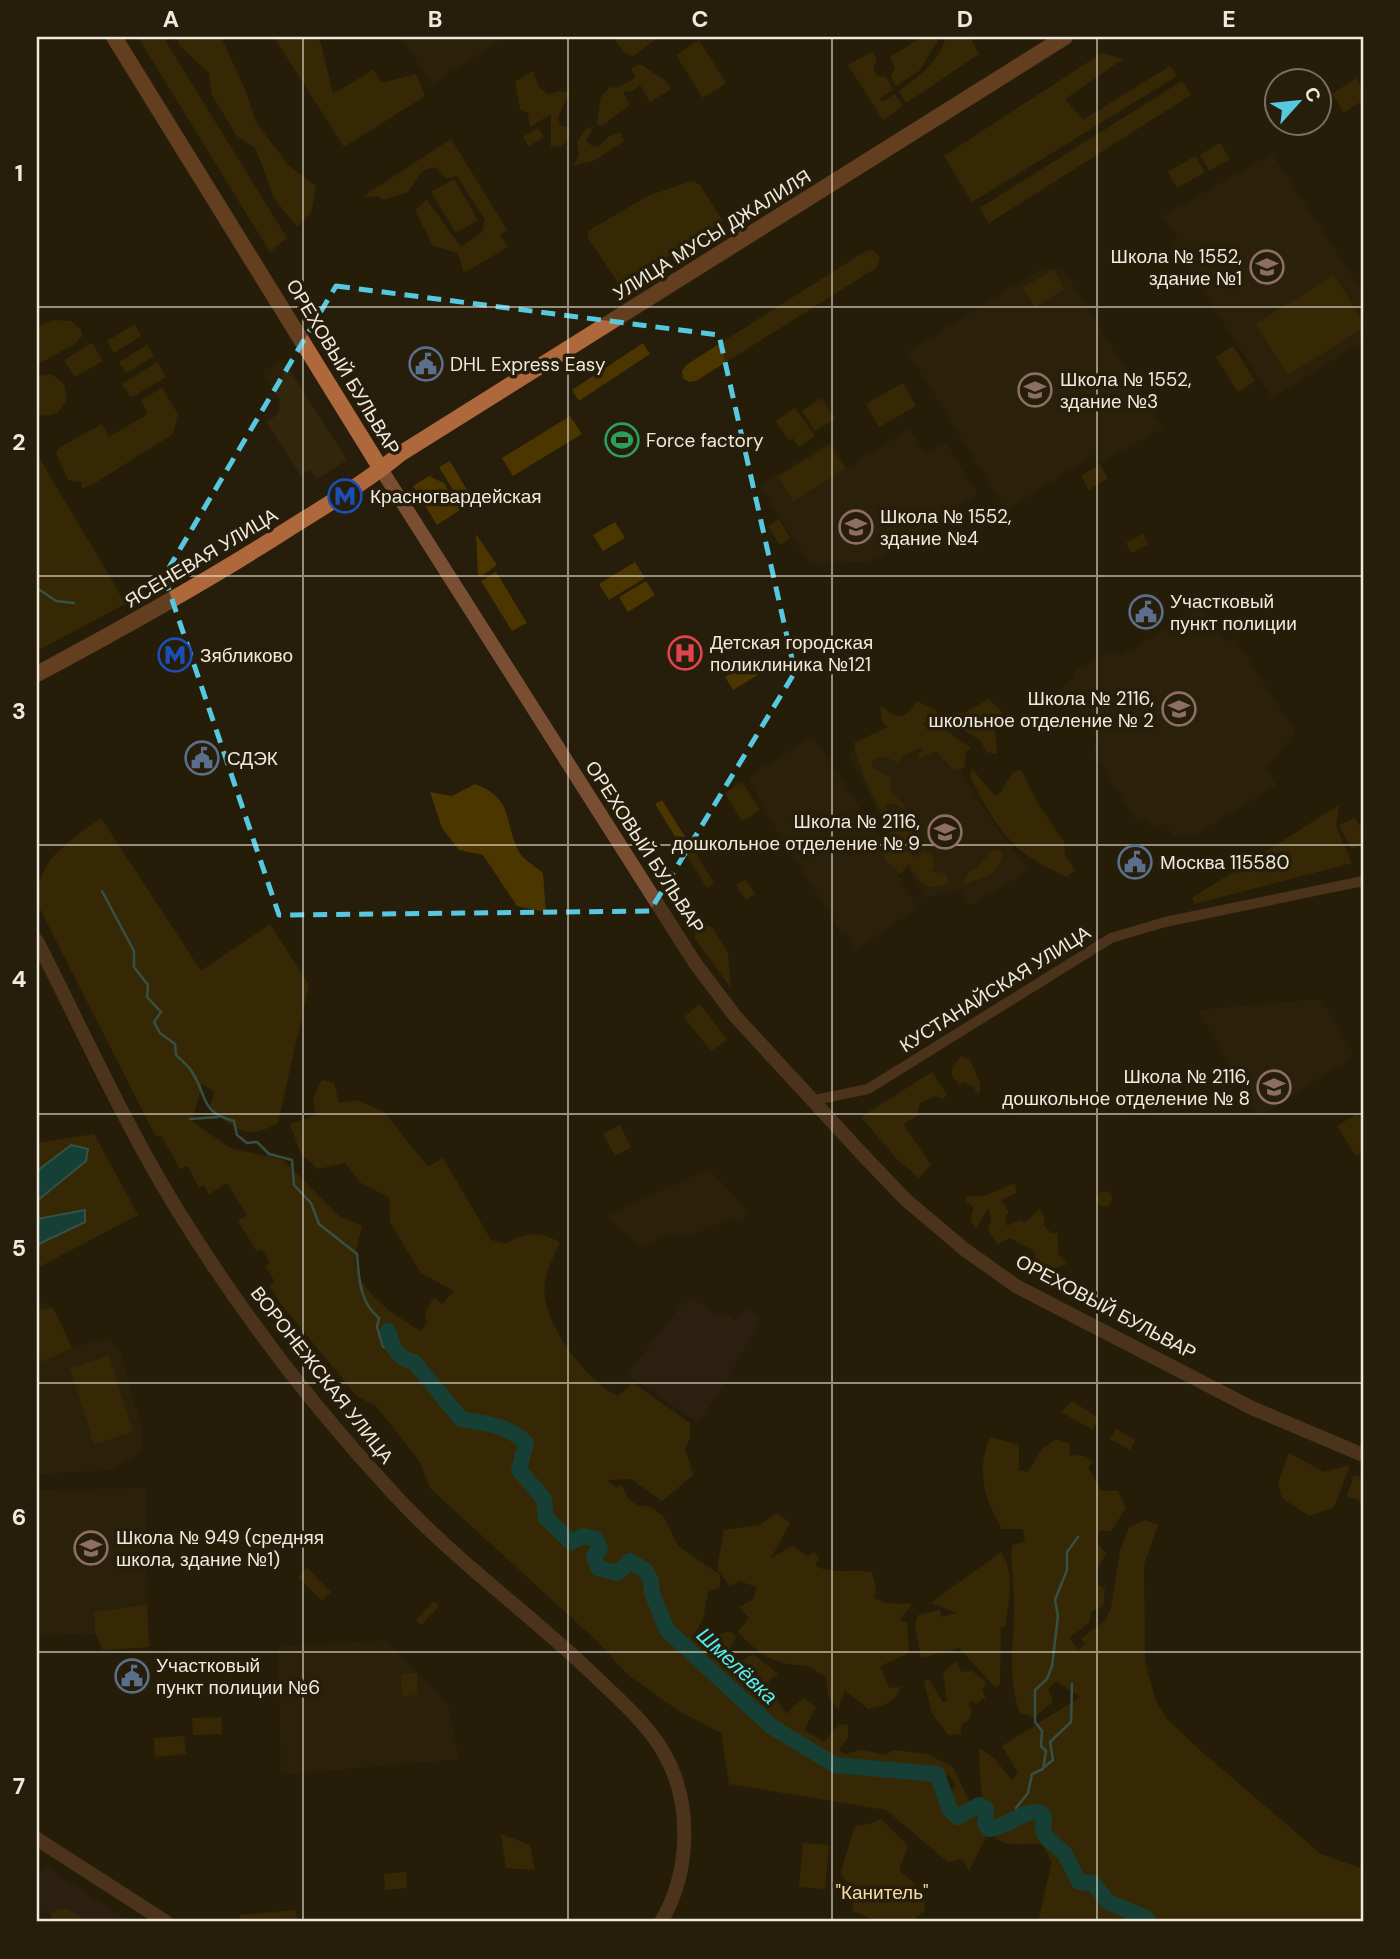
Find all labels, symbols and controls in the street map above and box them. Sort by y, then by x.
text: A [163,4,179,34]
text: B [428,4,442,34]
text: C [692,4,708,34]
text: D [957,4,973,34]
text: E [1222,4,1236,34]
north arrow [1264,66,1334,136]
text: С [1298,83,1327,107]
text: 1 [15,158,23,188]
street label: УЛИЦА МУСЫ ДЖАЛИЛЯ [608,164,816,306]
place label: Школа № 1552, здание №1 [1111,244,1242,291]
school or university icon: Школа № 1552, здание №1 [1248,248,1286,286]
street label: ОРЕХОВЫЙ БУЛЬВАР [281,274,405,460]
public building icon: DHL Express Easy [407,345,445,383]
place label: DHL Express Easy [450,352,606,377]
place label: Школа № 1552, здание №3 [1060,367,1191,414]
school or university icon: Школа № 1552, здание №3 [1016,371,1054,409]
sports icon: Force factory [603,421,641,459]
text: 2 [12,427,26,457]
place label: Force factory [646,428,764,453]
metro station icon: Красногвардейская [326,477,364,515]
place label: Красногвардейская [370,484,542,509]
street label: ЯСЕНЕВАЯ УЛИЦА [120,502,282,614]
place label: Школа № 1552, здание №4 [880,504,1011,551]
school or university icon: Школа № 1552, здание №4 [837,508,875,546]
place label: Участковый пункт полиции [1170,589,1297,636]
public building icon: Участковый пункт полиции [1127,593,1165,631]
place label: Детская городская поликлиника №121 [710,630,873,677]
hospital icon: Детская городская поликлиника №121 [666,634,704,672]
metro station icon: Зябликово [156,636,194,674]
place label: Зябликово [200,643,293,668]
place label: Школа № 2116, школьное отделение № 2 [928,686,1154,733]
school or university icon: Школа № 2116, школьное отделение № 2 [1160,690,1198,728]
text: 3 [12,696,26,726]
public building icon: СДЭК [183,739,221,777]
place label: СДЭК [227,746,278,771]
street label: ОРЕХОВЫЙ БУЛЬВАР [580,756,710,938]
place label: Школа № 2116, дошкольное отделение № 9 [672,809,920,856]
school or university icon: Школа № 2116, дошкольное отделение № 9 [926,813,964,851]
public building icon: Москва 115580 [1116,843,1154,881]
place label: Москва 115580 [1160,850,1290,875]
street label: КУСТАНАЙСКАЯ УЛИЦА [895,920,1095,1058]
text: 4 [12,964,27,994]
place label: Школа № 2116, дошкольное отделение № 8 [1002,1064,1250,1111]
school or university icon: Школа № 2116, дошкольное отделение № 8 [1255,1068,1293,1106]
text: 5 [12,1233,26,1263]
street label: ОРЕХОВЫЙ БУЛЬВАР [1011,1249,1201,1365]
street label: ВОРОНЕЖСКАЯ УЛИЦА [245,1281,399,1469]
text: 6 [12,1502,26,1532]
place label: Школа № 949 (средняя школа, здание №1) [116,1525,324,1572]
school or university icon: Школа № 949 (средняя школа, здание №1) [72,1529,110,1567]
water label: Шмелёвка [691,1621,783,1711]
place label: Участковый пункт полиции №6 [156,1653,320,1700]
public building icon: Участковый пункт полиции №6 [113,1657,151,1695]
text: 7 [13,1771,25,1801]
park label: "Канитель" [835,1880,929,1905]

